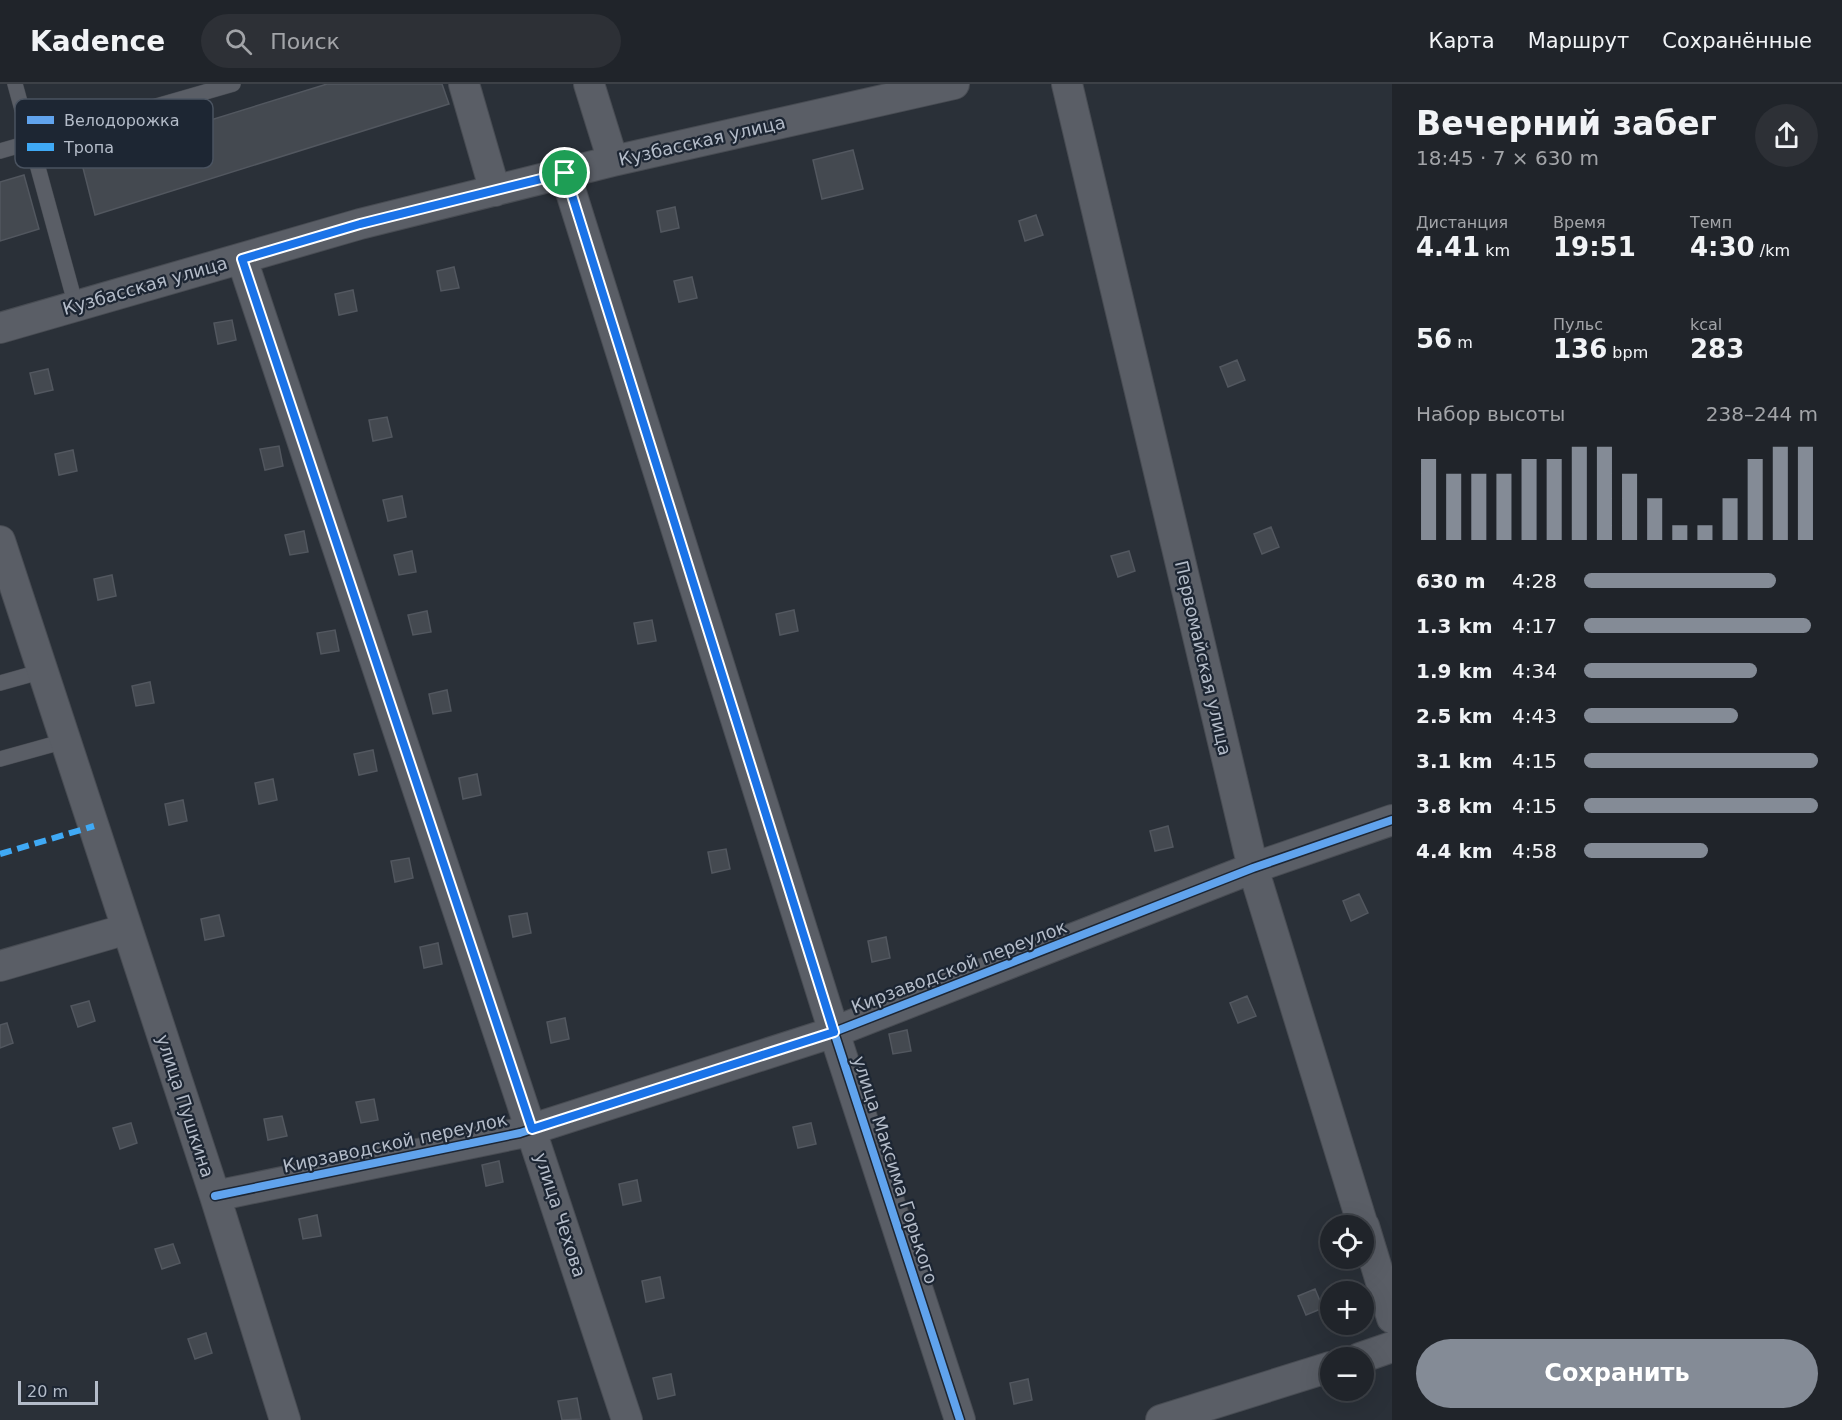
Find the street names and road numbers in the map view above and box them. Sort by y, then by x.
street label: Кузбасская улица [616,111,787,170]
street label: Кузбасская улица [60,252,230,319]
street label: Первомайская улица [1171,558,1236,757]
street label: Кирзаводской переулок [848,916,1070,1017]
street label: улица Пушкина [152,1032,218,1180]
street label: улица Максима Горького [849,1053,942,1287]
street label: Кирзаводской переулок [281,1108,509,1177]
street label: улица Чехова [530,1150,590,1280]

